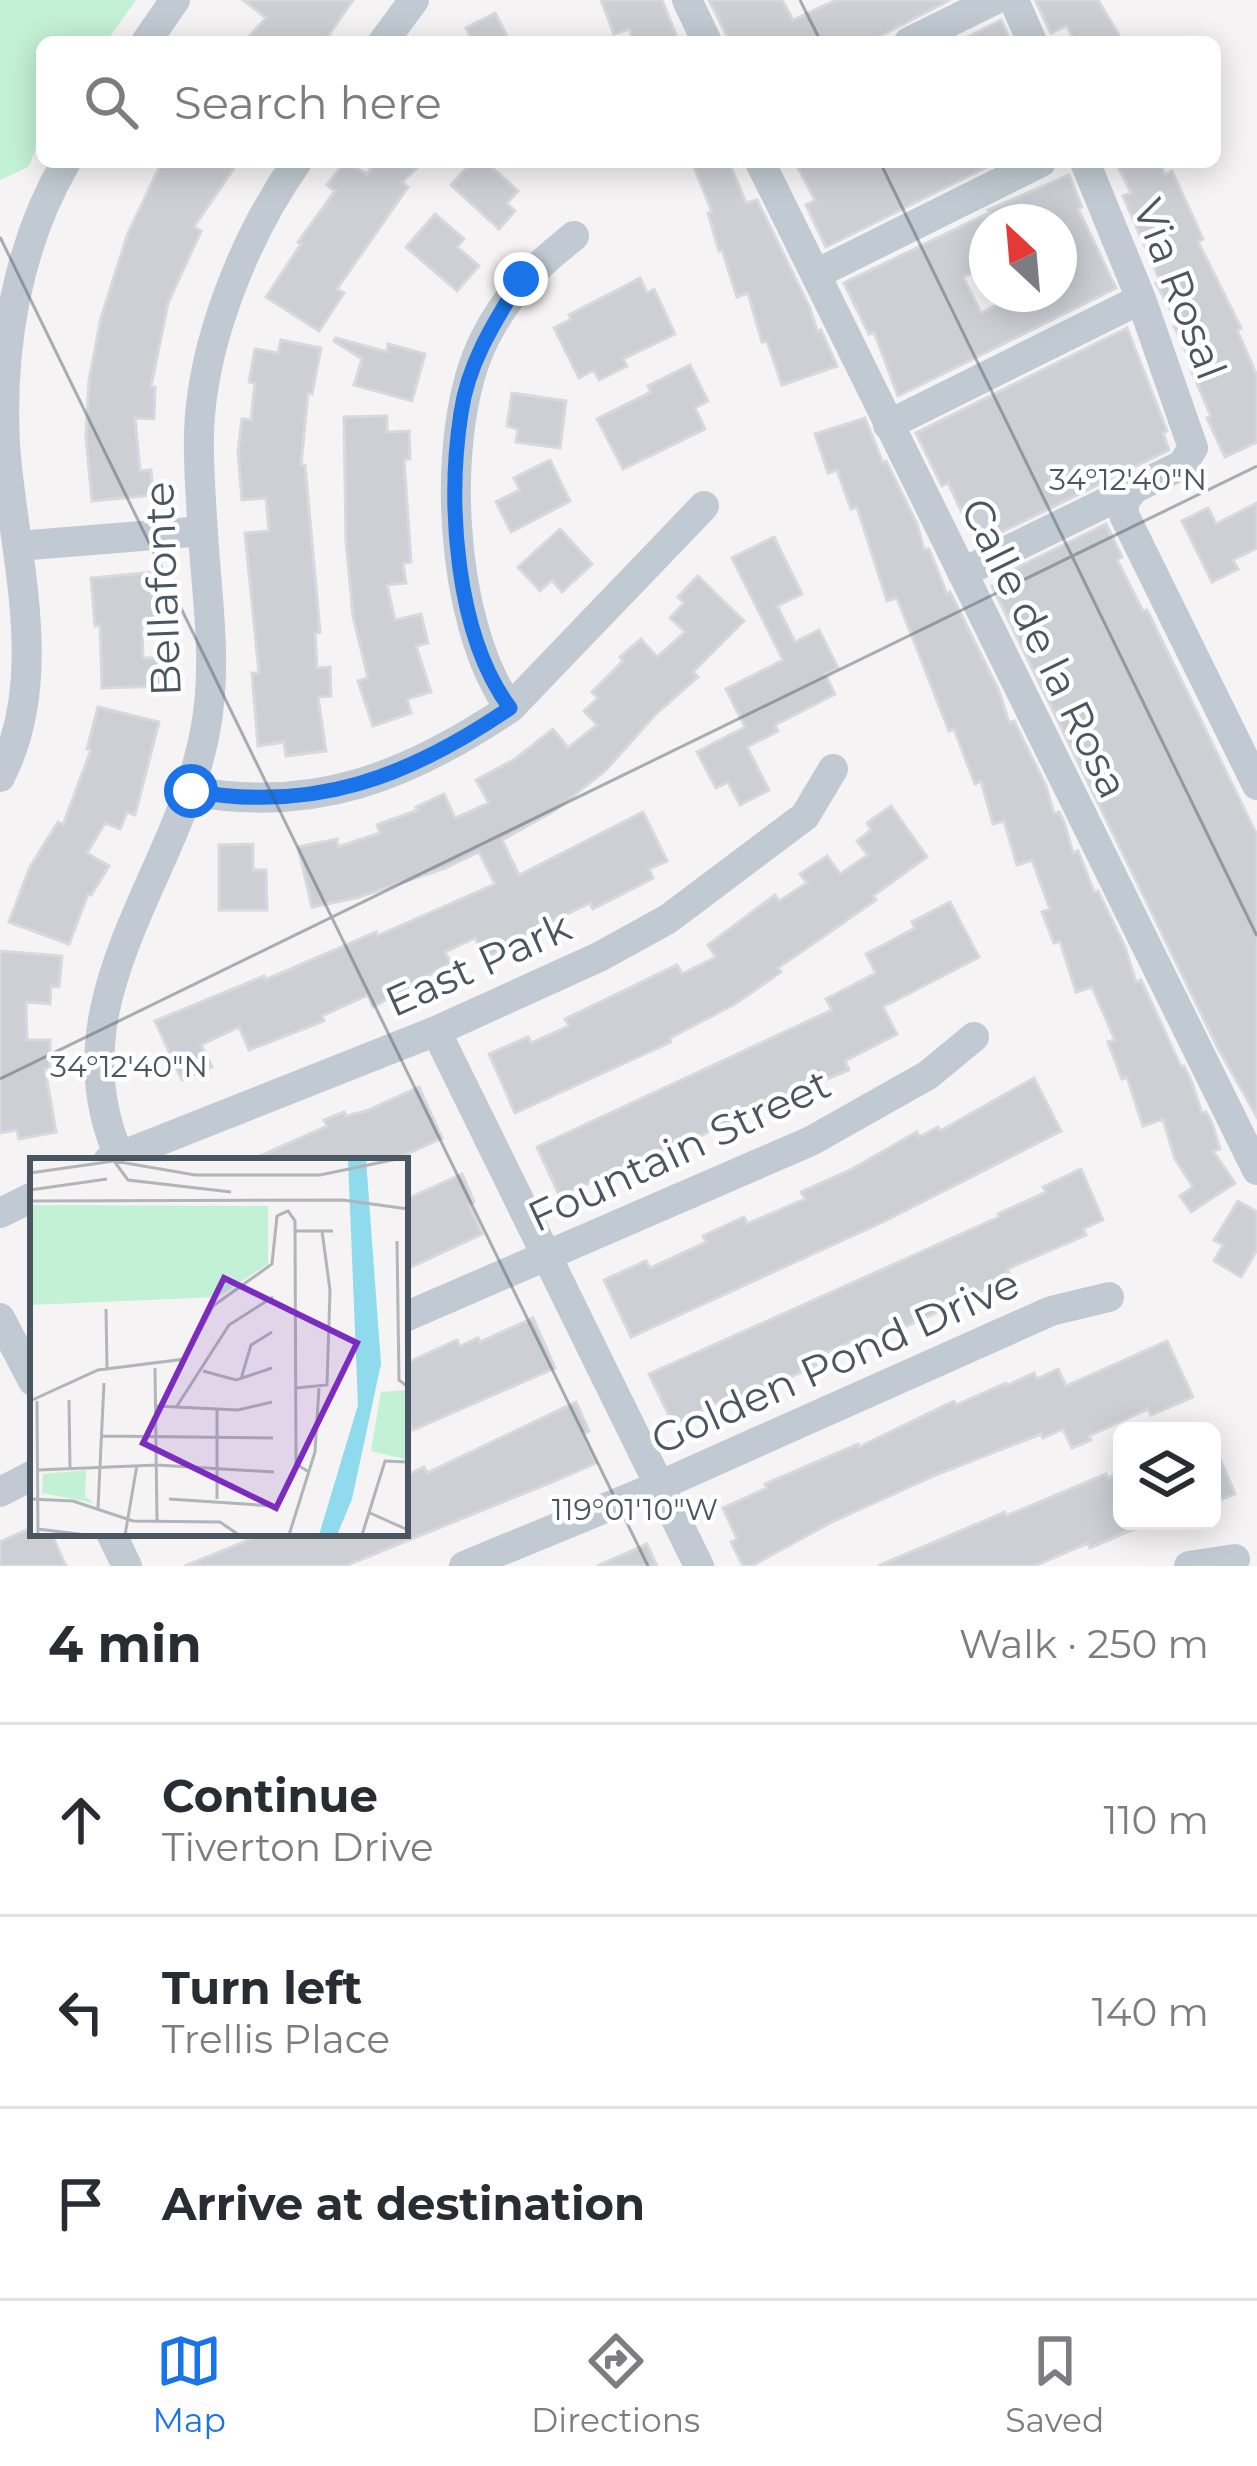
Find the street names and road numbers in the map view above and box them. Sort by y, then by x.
street label: Via Rosal [1122,191,1238,387]
street label: Bellafonte [132,481,192,697]
street label: Calle de la Rosa [950,490,1140,806]
street label: East Park [377,900,579,1028]
street label: Fountain Street [520,1057,838,1243]
street label: Golden Pond Drive [643,1256,1027,1466]

